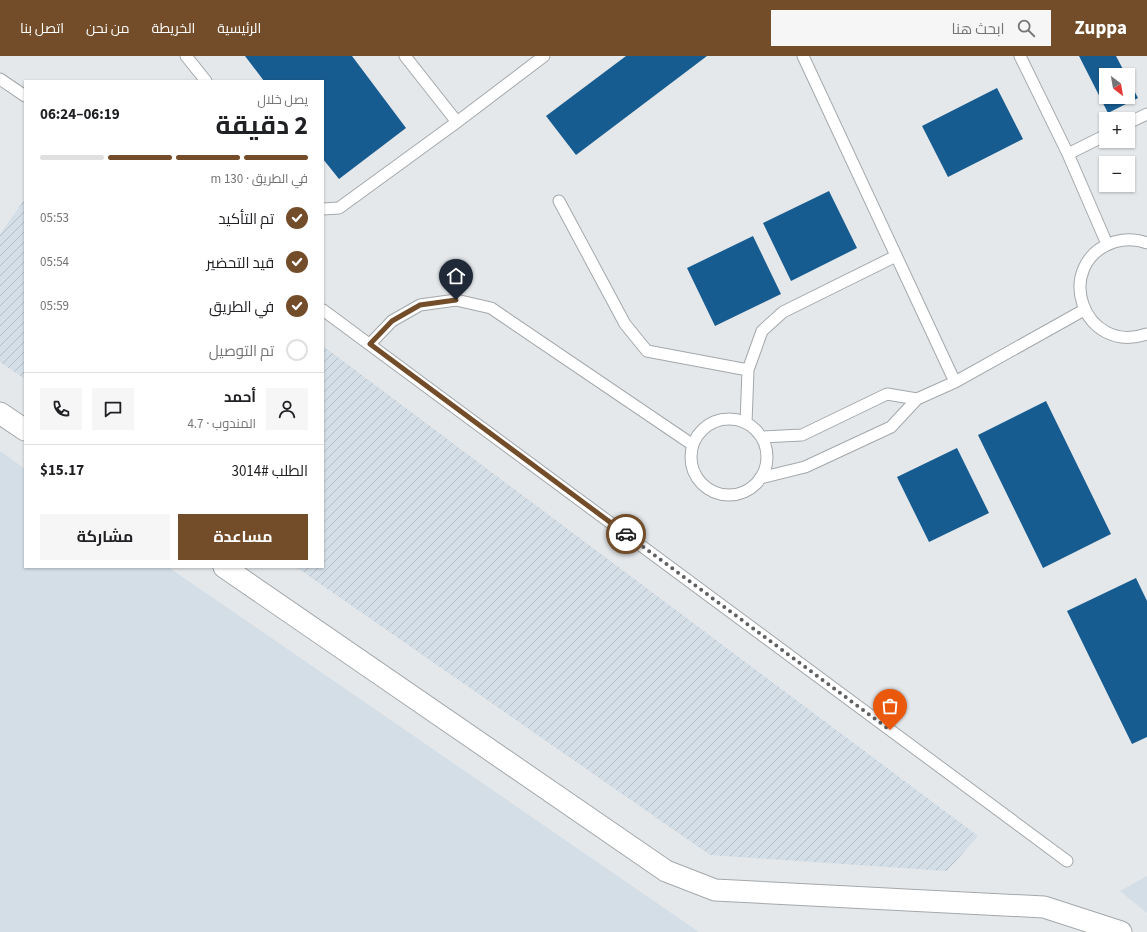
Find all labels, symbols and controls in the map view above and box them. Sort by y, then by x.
search box [771,10,1051,46]
text: Zuppa [1075,15,1127,42]
icon: search [1015,17,1037,39]
text: اتصل بنا [20,19,64,39]
text: من نحن [86,19,130,39]
text: الخريطة [152,19,195,39]
text: الرئيسية [217,19,261,39]
text: ابحث هنا [951,19,1005,40]
north arrow [1099,68,1135,104]
map controls [1099,68,1135,192]
text: يصل خلال [257,91,308,109]
text: 06:19–06:24 [40,104,120,125]
text: 2 دقيقة [216,107,308,144]
button: + [1099,112,1135,148]
button: − [1099,156,1135,192]
text: في الطريق · 130 m [211,170,308,188]
icon: check [286,207,308,229]
text: 05:53 [40,209,69,227]
text: تم التأكيد [218,209,274,230]
icon: check [286,251,308,273]
text: 05:54 [40,253,69,271]
text: قيد التحضير [206,253,274,274]
pin [439,259,473,300]
icon: home [445,265,467,287]
icon: check [286,295,308,317]
text: 05:59 [40,297,69,315]
text: في الطريق [209,297,274,318]
text: تم التوصيل [209,341,274,362]
text: أحمد [224,387,256,408]
button: phone [40,388,82,430]
button: chat [92,388,134,430]
button: person [266,388,308,430]
text: المندوب · 4.7 [187,415,256,433]
text: $15.17 [40,460,84,481]
text: الطلب #3014 [231,461,308,482]
button: مشاركة [40,514,170,560]
button: مساعدة [178,514,308,560]
courier [606,514,646,554]
icon: car [615,523,637,545]
pin [873,689,907,730]
icon: bag [879,695,901,717]

